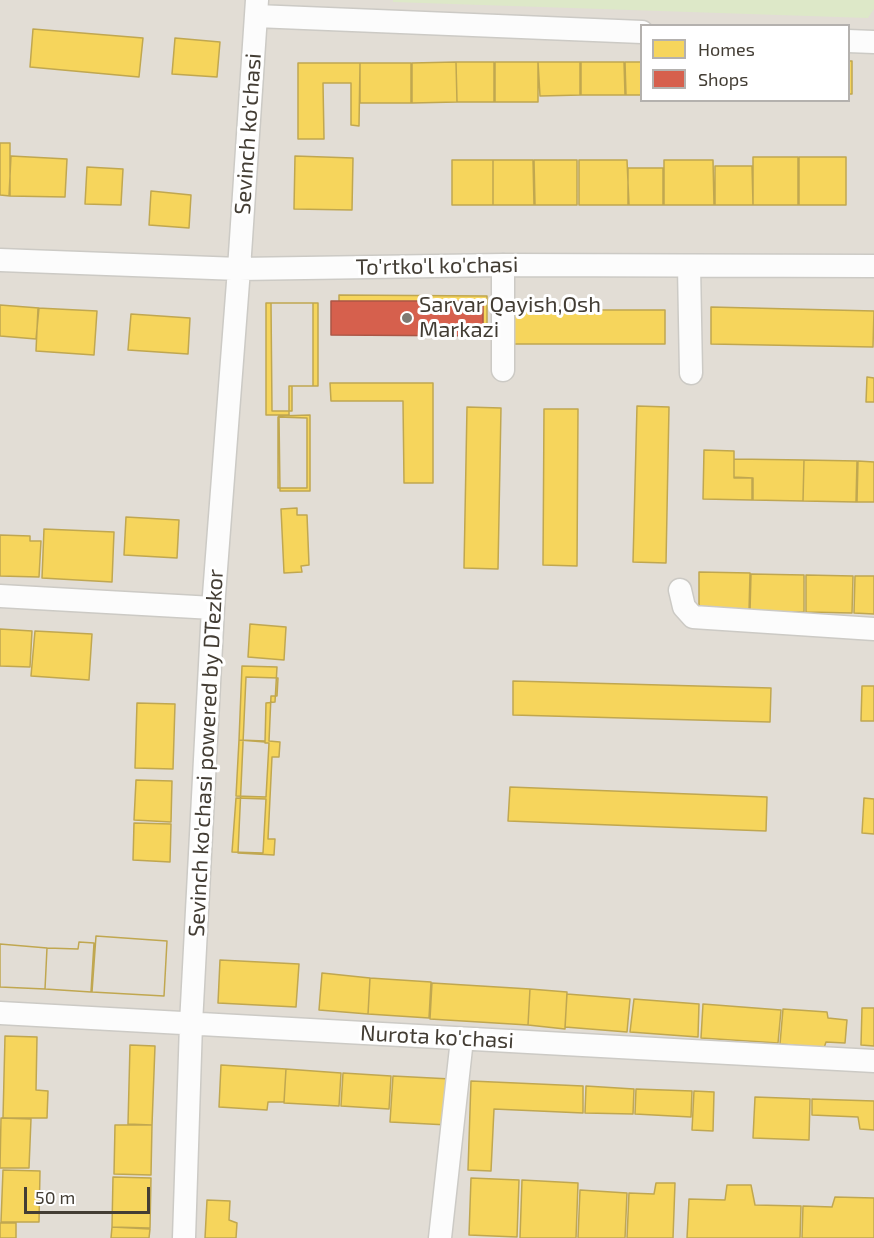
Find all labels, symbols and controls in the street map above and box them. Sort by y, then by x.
legend [640,24,850,102]
text: Homes [698,38,755,60]
street label: Sevinch ko'chasi [229,52,267,216]
text: Shops [698,68,748,90]
street label: To'rtko'l ko'chasi [355,251,519,281]
place label: Sarvar Qayish,Osh Markazi [419,292,601,344]
marker: Sarvar Qayish,Osh Markazi [400,311,414,325]
street label: Sevinch ko'chasi powered by DTezkor [183,568,229,938]
street label: Nurota ko'chasi [359,1020,515,1054]
scale bar [27,1175,153,1213]
text: 50 m [35,1186,75,1208]

